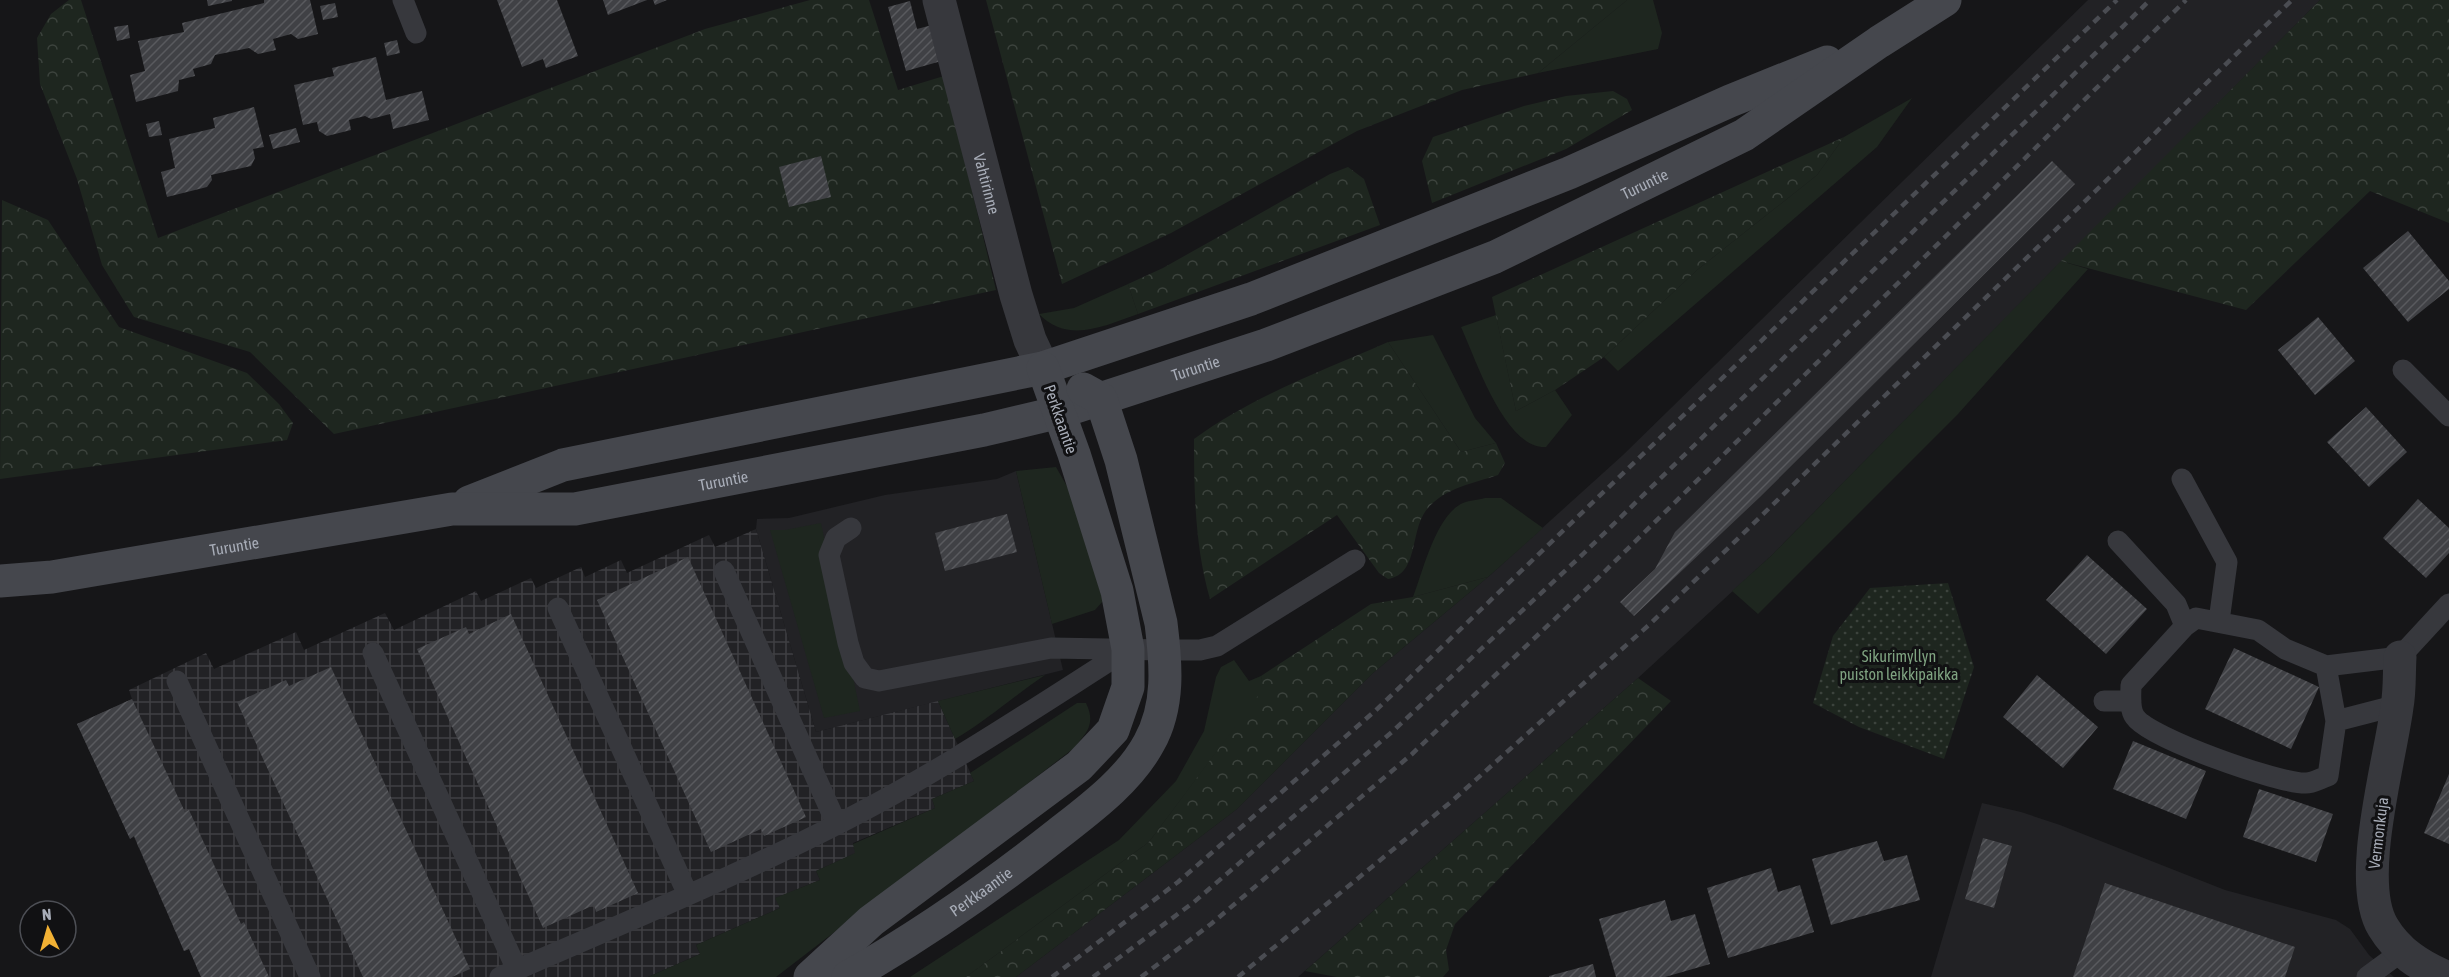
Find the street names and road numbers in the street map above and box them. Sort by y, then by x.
street label: Vahtirinne [970,152,1004,216]
street label: Turuntie [1618,165,1671,203]
street label: Turuntie [1169,352,1222,384]
street label: Perkkaantie [1041,382,1081,456]
street label: Turuntie [697,467,750,494]
street label: Turuntie [208,533,260,559]
street label: Vermonkuja [2365,796,2392,870]
street label: Perkkaantie [946,863,1015,920]

